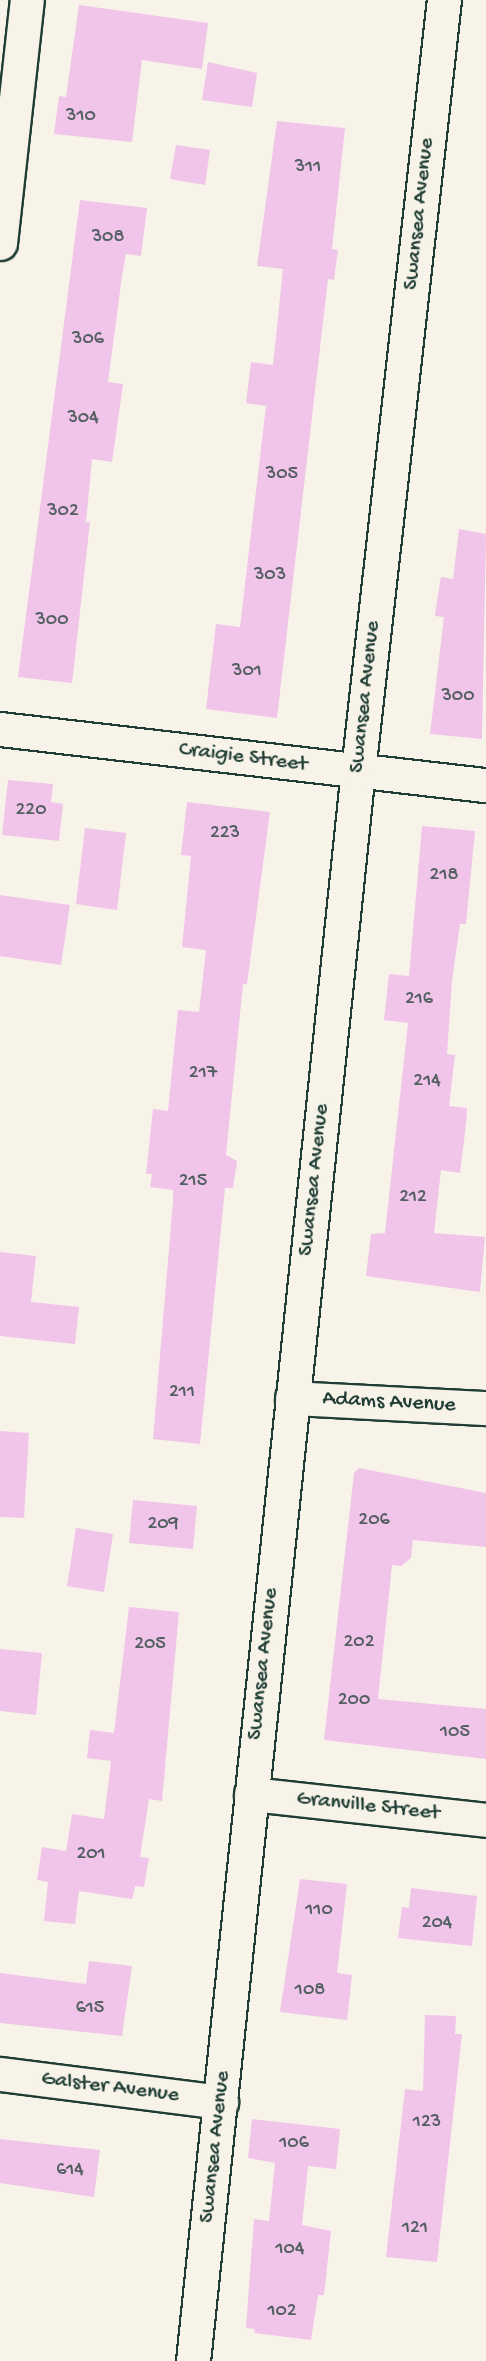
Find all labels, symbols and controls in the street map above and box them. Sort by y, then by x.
house number: 310 [66,104,96,128]
street label: Swansea Avenue [399,137,441,291]
house number: 311 [295,155,321,179]
house number: 308 [92,225,124,249]
house number: 306 [72,327,104,351]
house number: 304 [67,406,99,430]
house number: 305 [266,462,298,486]
house number: 302 [47,499,79,523]
house number: 303 [254,563,286,587]
house number: 300 [35,608,69,632]
street label: Swansea Avenue [345,620,387,774]
house number: 301 [232,659,262,683]
house number: 300 [441,684,475,708]
street label: Craigie Street [177,737,309,779]
house number: 220 [16,798,46,822]
house number: 223 [210,821,240,845]
house number: 218 [430,863,458,887]
house number: 216 [405,987,433,1011]
house number: 217 [189,1061,217,1085]
house number: 214 [413,1069,441,1093]
street label: Swansea Avenue [294,1103,336,1257]
house number: 215 [179,1169,207,1193]
house number: 212 [399,1185,427,1209]
house number: 211 [169,1380,195,1404]
street label: Adams Avenue [322,1386,456,1420]
house number: 206 [358,1508,390,1532]
house number: 209 [147,1512,179,1536]
street label: Swansea Avenue [243,1587,285,1741]
house number: 202 [344,1630,374,1654]
house number: 205 [134,1632,166,1656]
house number: 200 [338,1688,370,1712]
house number: 105 [440,1720,470,1744]
street label: Granville Street [295,1786,441,1828]
house number: 201 [76,1842,106,1866]
house number: 110 [305,1898,333,1922]
house number: 204 [422,1911,452,1935]
house number: 108 [295,1978,325,2002]
house number: 615 [76,1996,104,2020]
street label: Galster Avenue [40,2066,180,2110]
street label: Swansea Avenue [195,2070,237,2224]
house number: 123 [413,2110,441,2134]
house number: 106 [279,2131,309,2155]
house number: 614 [56,2158,84,2182]
house number: 121 [402,2216,428,2240]
house number: 104 [276,2237,304,2261]
house number: 102 [267,2299,297,2323]

